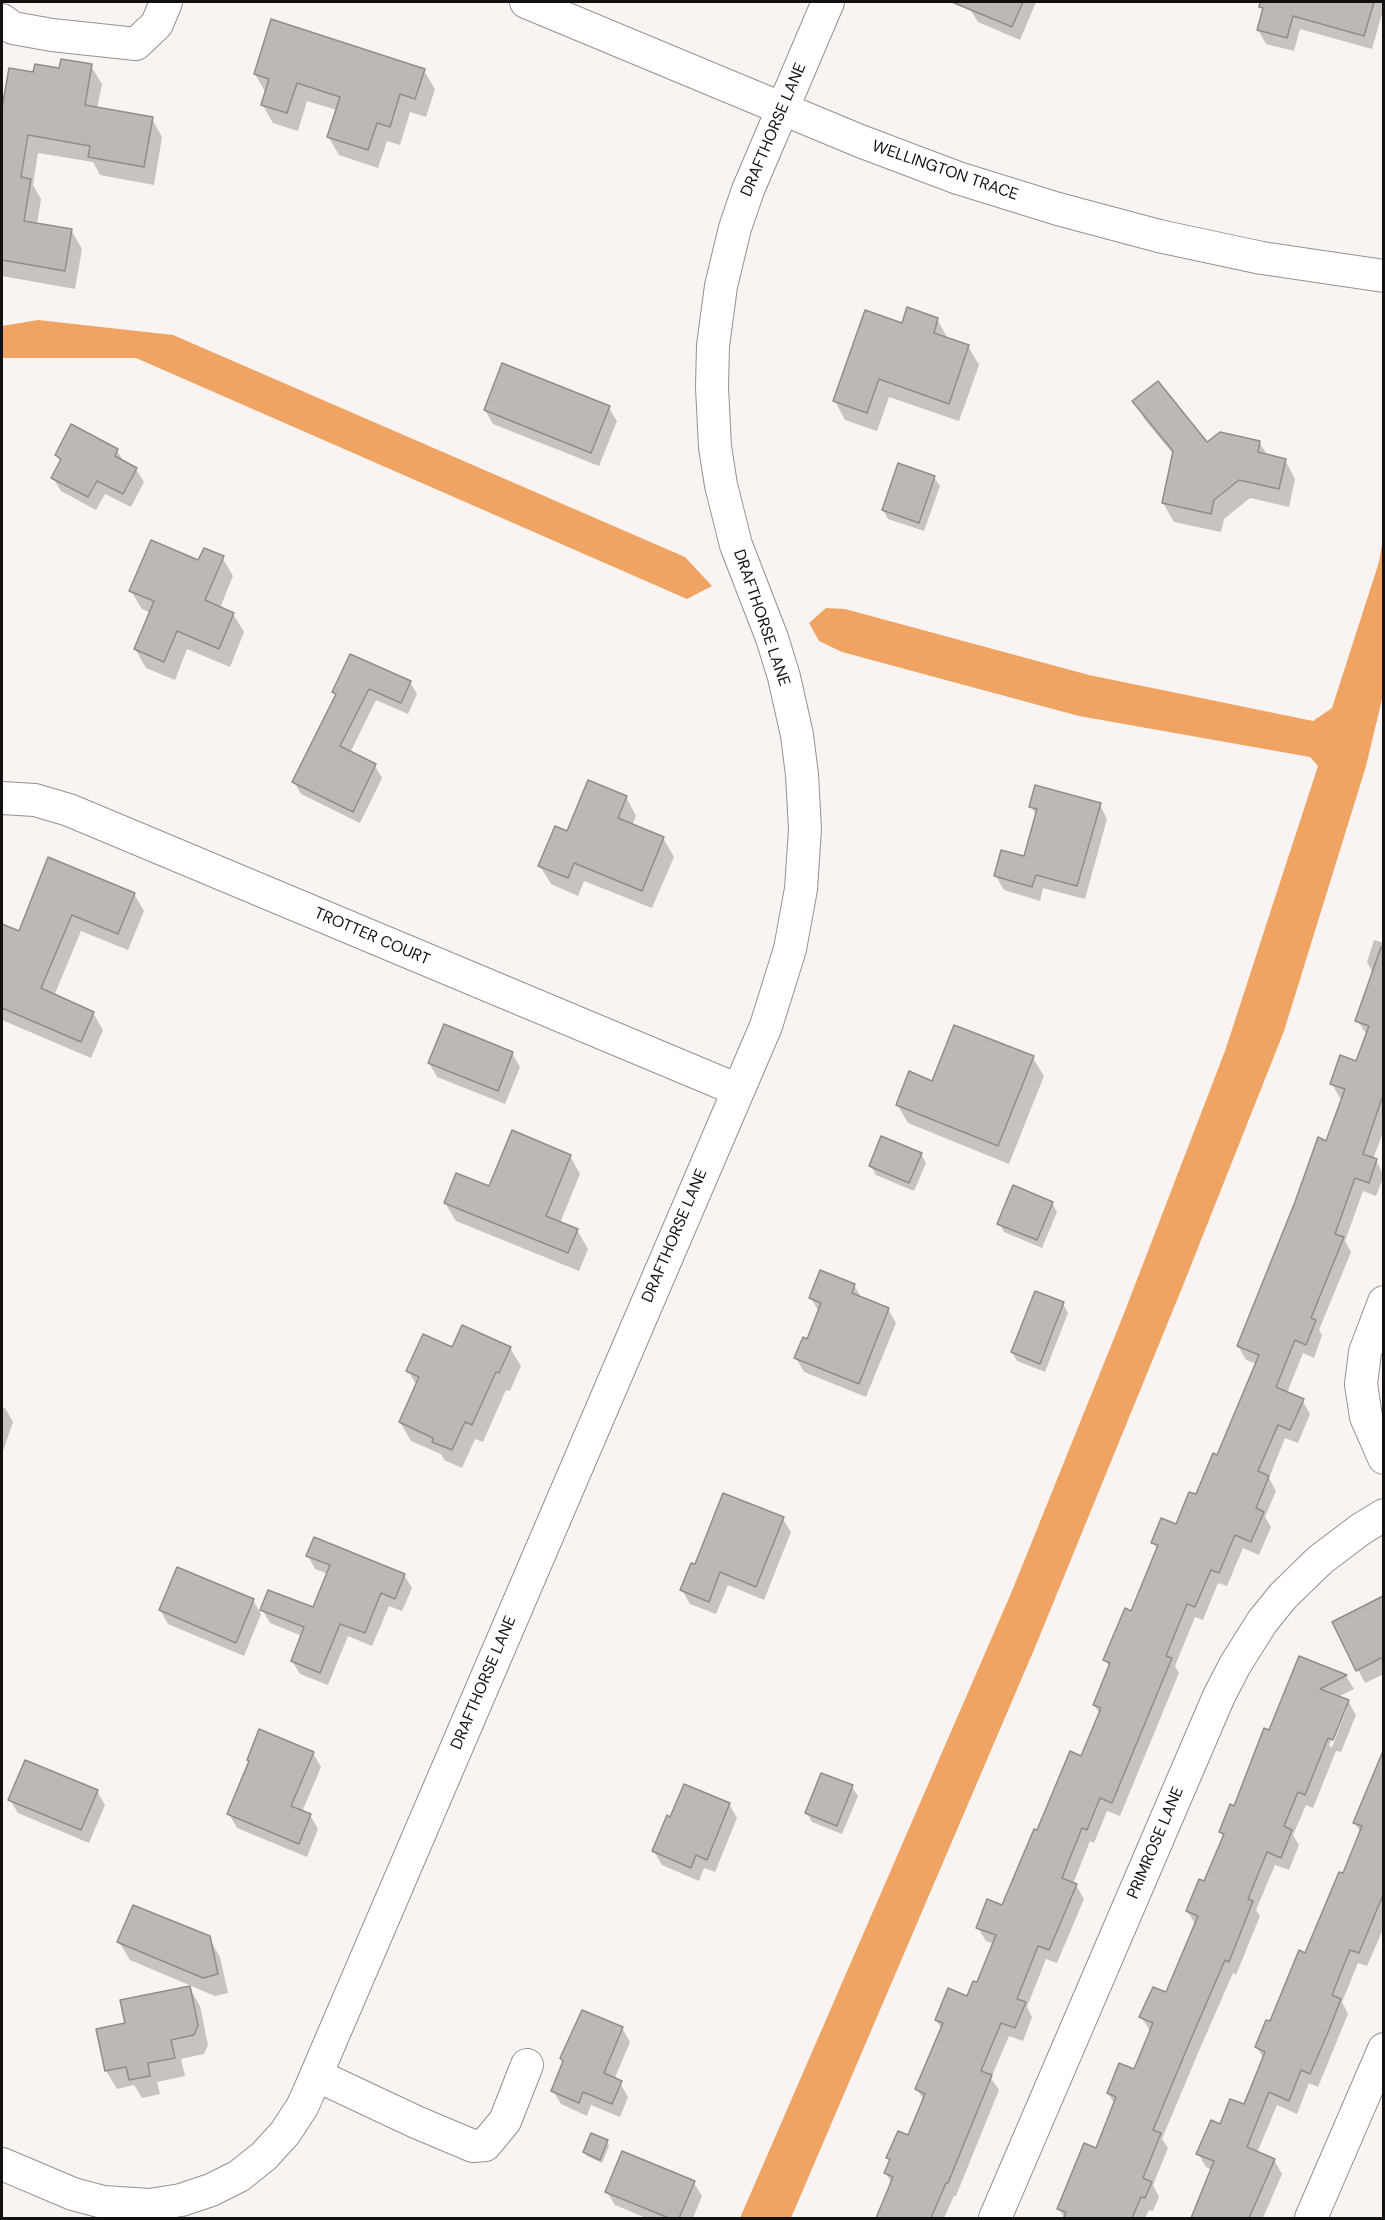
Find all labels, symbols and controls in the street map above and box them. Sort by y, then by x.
street label: DRAFTHORSE LANE [737,60,811,200]
street label: WELLINGTON TRACE [869,137,1021,205]
street label: DRAFTHORSE LANE [729,547,793,689]
street label: TROTTER COURT [311,904,433,970]
street label: DRAFTHORSE LANE [638,1166,712,1306]
street label: DRAFTHORSE LANE [447,1613,521,1753]
street label: PRIMROSE LANE [1124,1784,1188,1902]

